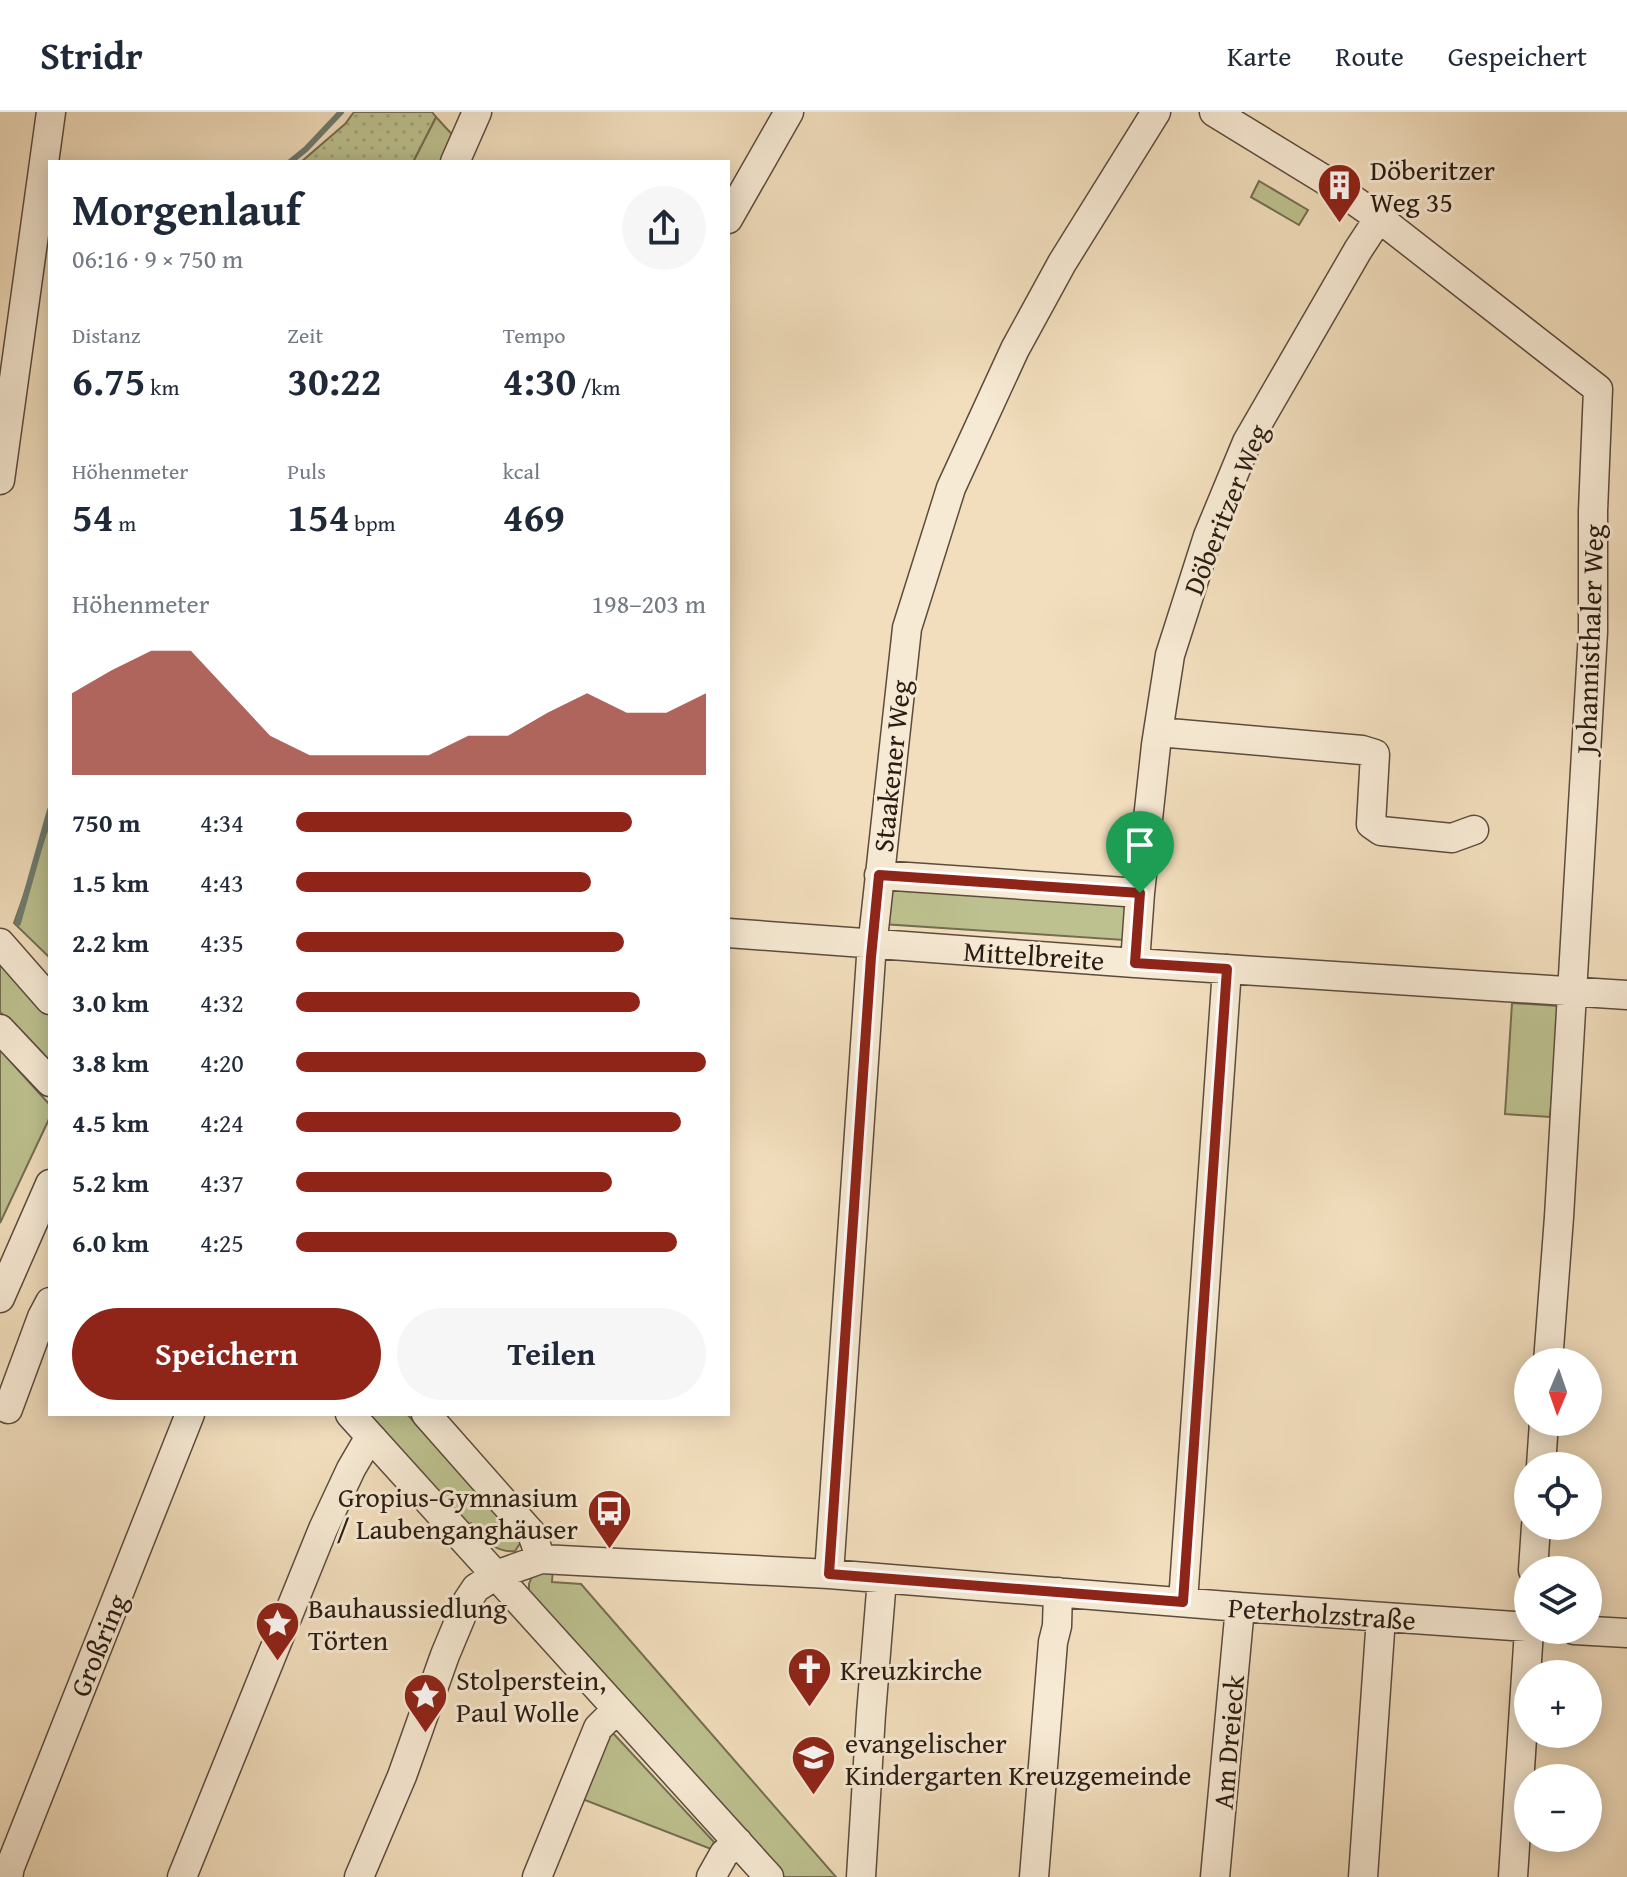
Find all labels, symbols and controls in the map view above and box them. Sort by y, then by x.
text: Stridr [40,27,143,83]
text: Karte [1227,35,1291,76]
text: Route [1335,35,1404,76]
text: Gespeichert [1448,35,1587,76]
place label: Döberitzer Weg 35 [1370,149,1496,222]
building icon: Döberitzer Weg 35 [1315,161,1363,224]
text: Morgenlauf [72,177,301,241]
button: share [622,186,706,270]
text: 06:16 · 9 × 750 m [72,239,243,278]
text: Distanz [72,319,140,351]
text: Zeit [287,319,323,351]
text: Tempo [503,319,566,351]
text: 6.75 [72,351,145,410]
text: 30:22 [287,351,382,410]
text: 4:30 [503,351,576,410]
text: km [145,371,179,403]
text: /km [576,371,621,403]
street label: Döberitzer Weg [1172,417,1278,601]
text: Höhenmeter [72,455,188,487]
text: Puls [287,455,326,487]
text: kcal [503,455,540,487]
text: 54 [72,487,113,546]
text: 154 [287,487,350,546]
text: 469 [503,487,565,546]
text: m [113,507,136,539]
text: bpm [350,507,396,539]
street label: Johannisthaler Weg [1564,523,1613,758]
text: Höhenmeter [72,584,209,623]
text: 198–203 m [592,584,706,623]
street label: Staakener Weg [862,678,920,854]
text: 750 m [72,803,140,842]
text: 4:34 [200,803,244,842]
pin [1106,811,1174,893]
icon: arrive [1118,823,1162,867]
text: 1.5 km [72,863,149,902]
text: 4:43 [200,863,244,902]
text: 2.2 km [72,923,149,962]
text: 4:35 [200,923,244,962]
street label: Mittelbreite [962,930,1106,980]
text: 3.0 km [72,983,149,1022]
text: 4:32 [200,983,244,1022]
text: 3.8 km [72,1043,149,1082]
text: 4:20 [200,1043,244,1082]
text: 4.5 km [72,1103,149,1142]
text: 4:24 [200,1103,244,1142]
text: 5.2 km [72,1163,149,1202]
text: 4:37 [200,1163,244,1202]
text: 6.0 km [72,1223,149,1262]
text: 4:25 [200,1223,244,1262]
button: Speichern [72,1308,381,1400]
button: Teilen [397,1308,706,1400]
north arrow [1514,1348,1602,1436]
map controls [1514,1348,1602,1852]
button: locate [1514,1452,1602,1540]
place label: Gropius-Gymnasium / Laubenganghäuser [337,1476,578,1549]
bus stop icon: Gropius-Gymnasium / Laubenganghäuser [585,1488,633,1551]
button: layers [1514,1556,1602,1644]
street label: Peterholzstraße [1227,1586,1417,1640]
street label: Großring [59,1587,137,1702]
place label: Bauhaussiedlung Törten [308,1587,507,1660]
place icon: Bauhaussiedlung Törten [253,1599,301,1662]
church icon: Kreuzkirche [785,1645,833,1708]
place label: Kreuzkirche [840,1649,982,1690]
place label: Stolperstein, Paul Wolle [456,1659,606,1732]
button: + [1514,1660,1602,1748]
place icon: Stolperstein, Paul Wolle [401,1671,449,1734]
street label: Am Dreieck [1202,1672,1254,1811]
place label: evangelischer Kindergarten Kreuzgemeinde [845,1722,1191,1795]
school or university icon: evangelischer Kindergarten Kreuzgemeinde [790,1734,838,1797]
button: − [1514,1764,1602,1852]

